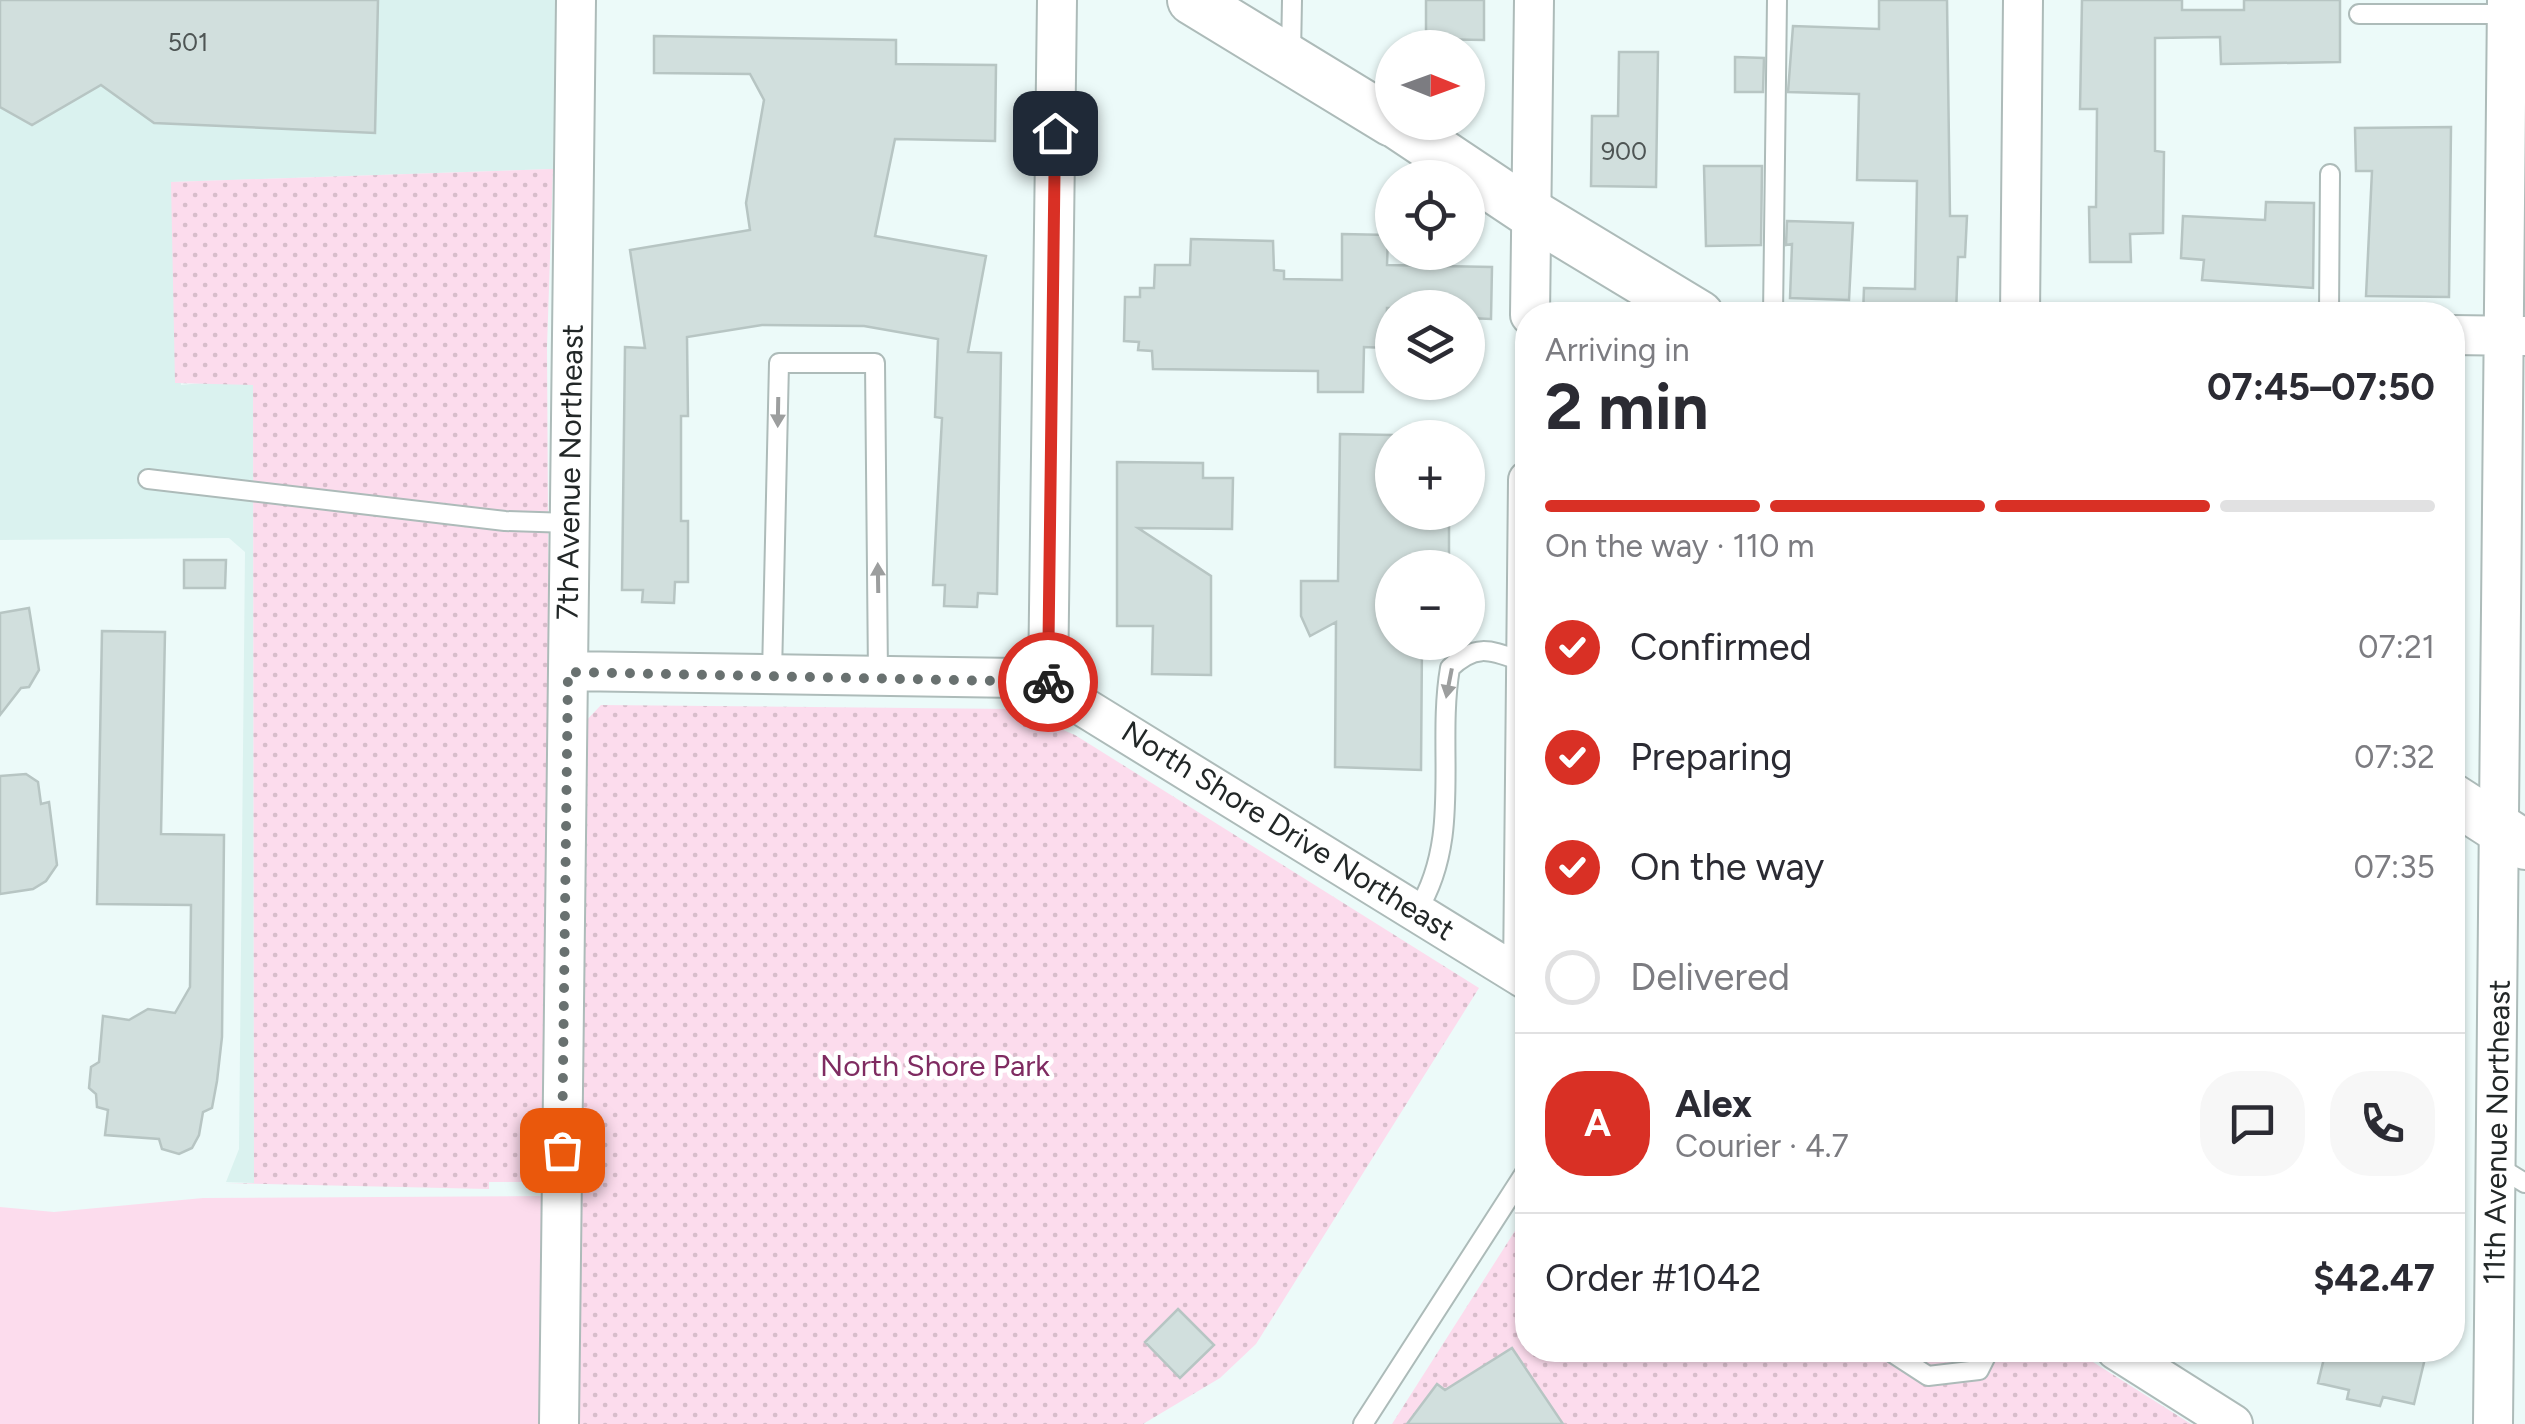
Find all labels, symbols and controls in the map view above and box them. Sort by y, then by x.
house number: 501 [168,27,208,57]
north arrow [1375,30,1485,140]
map controls [1375,30,1485,660]
pin [1013,91,1098,176]
icon: home [1028,106,1083,161]
house number: 900 [1601,136,1647,166]
button: locate [1375,160,1485,270]
button: layers [1375,290,1485,400]
street label: 7th Avenue Northeast [548,324,591,620]
text: Arriving in [1545,331,1690,369]
text: 07:45–07:50 [2207,364,2435,410]
text: 2 min [1545,367,1709,445]
one-way arrow [770,396,786,428]
button: + [1375,420,1485,530]
text: On the way · 110 m [1545,527,1815,565]
button: − [1375,550,1485,660]
one-way arrow [869,561,885,593]
icon: check [1545,620,1600,675]
text: Confirmed [1630,624,1812,670]
text: 07:21 [2358,628,2435,666]
courier [998,632,1098,732]
icon: bike [1021,655,1076,710]
one-way arrow [1441,668,1456,699]
street label: North Shore Drive Northeast [1115,713,1461,948]
icon: check [1545,730,1600,785]
text: Preparing [1630,734,1792,780]
text: 07:32 [2354,738,2435,776]
icon: check [1545,840,1600,895]
text: On the way [1630,844,1824,890]
text: 07:35 [2353,848,2435,886]
text: Delivered [1630,954,1790,1000]
street label: 11th Avenue Northeast [2475,979,2518,1285]
park label: North Shore Park [820,1047,1050,1084]
button: chat [2200,1071,2305,1176]
button: phone [2330,1071,2435,1176]
text: Alex [1675,1081,1752,1127]
text: A [1584,1100,1611,1146]
pin [520,1108,605,1193]
icon: bag [535,1123,590,1178]
text: Courier · 4.7 [1675,1127,1849,1165]
text: Order #1042 [1545,1255,1761,1301]
text: $42.47 [2313,1255,2435,1301]

